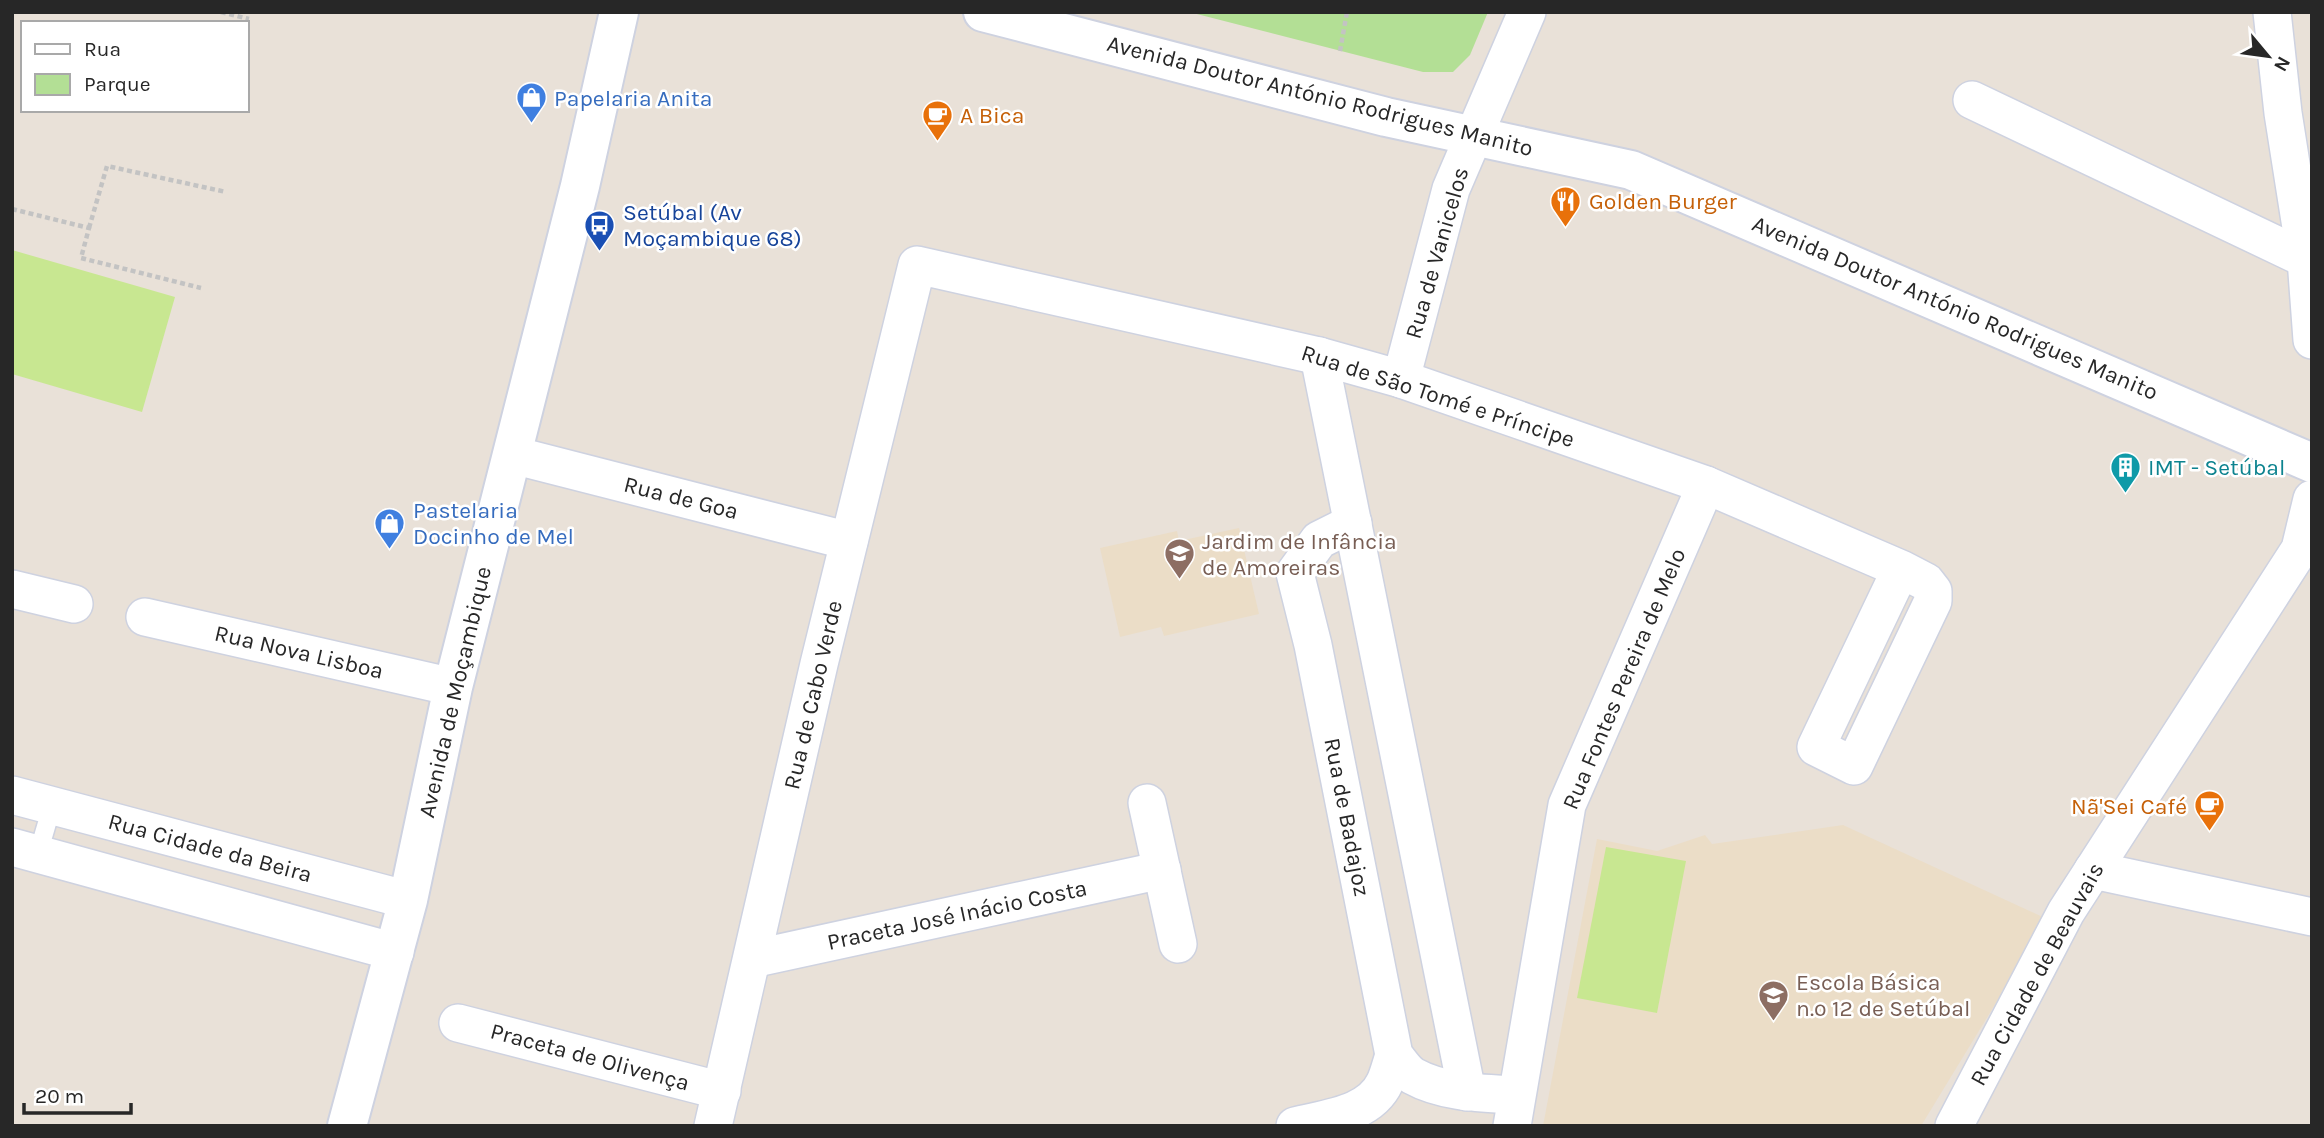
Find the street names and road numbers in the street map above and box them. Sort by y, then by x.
street label: Avenida Doutor António Rodrigues Manito [1104,30,1536,162]
street label: Rua de Vanicelos [1400,164,1474,342]
street label: Avenida Doutor António Rodrigues Manito [1748,210,2162,406]
street label: Rua de São Tomé e Príncipe [1298,339,1578,453]
street label: Rua de Goa [621,471,741,525]
street label: Rua Fontes Pereira de Melo [1557,544,1691,814]
street label: Avenida de Moçambique [413,564,497,820]
street label: Rua de Cabo Verde [778,598,848,792]
street label: Rua Nova Lisboa [212,619,386,685]
street label: Rua de Badajoz [1318,735,1376,899]
street label: Rua Cidade da Beira [105,808,315,888]
street label: Rua Cidade de Beauvais [1964,858,2110,1090]
street label: Praceta José Inácio Costa [825,874,1089,956]
street label: Praceta de Olivença [488,1017,692,1097]

